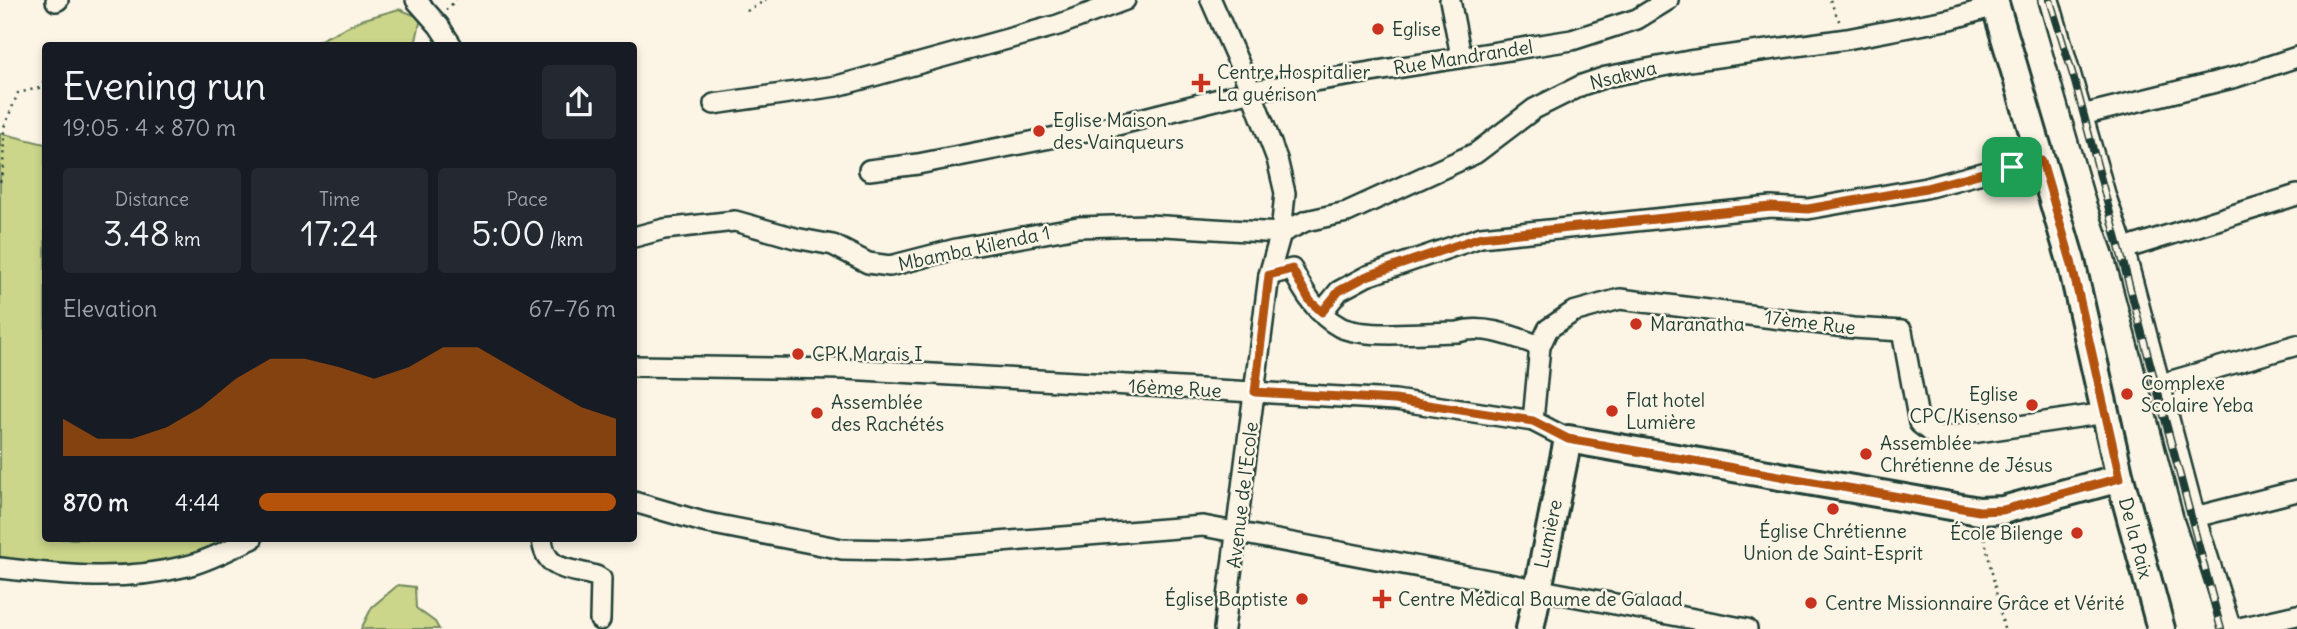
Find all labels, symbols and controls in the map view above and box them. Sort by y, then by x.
place label: Eglise [1392,17,1441,41]
marker: Eglise [1370,21,1386,37]
street label: Rue Mandrandel [1391,34,1535,80]
street label: Nsakwa [1587,55,1659,95]
place label: Centre Hospitalier La guérison [1217,60,1370,106]
text: Evening run [63,63,266,110]
button: share [542,65,616,139]
marker: Centre Hospitalier La guérison [1191,73,1211,93]
place label: Eglise Maison des Vainqueurs [1053,108,1184,154]
text: 19:05 · 4 × 870 m [63,113,236,142]
marker: Eglise Maison des Vainqueurs [1031,123,1047,139]
pin [1982,137,2042,197]
icon: arrive [1993,148,2031,186]
text: Distance [115,187,189,211]
text: Time [319,187,360,211]
text: Pace [507,187,548,211]
text: 3.48 [103,211,170,255]
text: 17:24 [301,211,378,255]
text: 5:00 [471,211,545,255]
street label: Mbamba Kilenda 1 [896,220,1052,276]
text: km [170,227,201,251]
text: /km [545,227,583,251]
text: Elevation [63,294,157,323]
text: 67–76 m [529,294,616,323]
street label: 17ème Rue [1763,304,1857,340]
place label: Maranatha [1650,312,1745,336]
marker: Maranatha [1628,316,1644,332]
place label: CPK Marais I [812,342,922,366]
marker: CPK Marais I [790,346,806,362]
place label: Complexe Scolaire Yeba [2141,371,2254,417]
street label: 16ème Rue [1128,374,1222,402]
place label: Eglise CPC/Kisenso [1909,382,2018,428]
marker: Complexe Scolaire Yeba [2119,386,2135,402]
place label: Flat hotel Lumière [1626,388,1705,434]
place label: Assemblée des Rachétés [831,390,944,436]
marker: Eglise CPC/Kisenso [2024,397,2040,413]
marker: Flat hotel Lumière [1604,403,1620,419]
marker: Assemblée des Rachétés [809,405,825,421]
street label: Avenue de l'Ecole [1221,420,1263,570]
place label: Assemblée Chrétienne de Jésus [1880,431,2053,477]
marker: Assemblée Chrétienne de Jésus [1858,446,1874,462]
text: 870 m [63,488,128,517]
text: 4:44 [175,488,220,517]
street label: De la Paix [2114,495,2159,582]
street label: Lumière [1529,497,1567,571]
marker: Église Chrétienne Union de Saint-Esprit [1825,501,1841,517]
place label: Église Chrétienne Union de Saint-Esprit [1743,519,1923,565]
place label: École Bilenge [1950,521,2063,545]
marker: École Bilenge [2069,525,2085,541]
place label: Église Baptiste [1165,587,1288,611]
place label: Centre Médical Baume de Galaad [1398,587,1683,611]
marker: Centre Médical Baume de Galaad [1372,589,1392,609]
marker: Église Baptiste [1294,591,1310,607]
place label: Centre Missionnaire Grâce et Vérité [1825,591,2124,615]
marker: Centre Missionnaire Grâce et Vérité [1803,595,1819,611]

